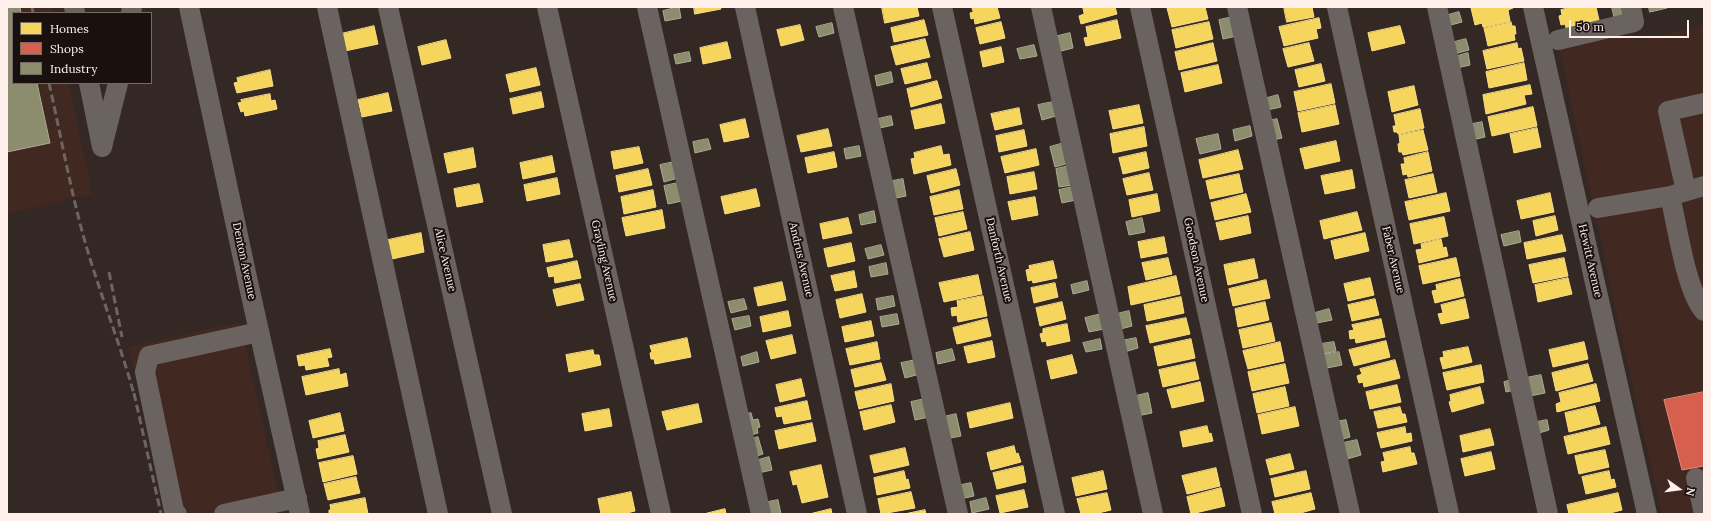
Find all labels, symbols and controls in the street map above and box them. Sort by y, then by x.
legend [12,12,152,84]
scale bar [1571,12,1691,38]
text: 50 m [1576,19,1604,34]
text: Homes [50,21,89,36]
text: Shops [50,41,84,56]
text: Industry [50,61,97,76]
street label: Danforth Avenue [983,216,1015,304]
street label: Goodson Avenue [1181,216,1211,304]
street label: Grayling Avenue [588,219,620,303]
street label: Denton Avenue [229,221,259,301]
street label: Andrus Avenue [786,221,816,299]
street label: Hewitt Avenue [1575,223,1605,299]
street label: Faber Avenue [1379,225,1407,295]
street label: Alice Avenue [431,227,459,293]
north arrow [1659,469,1699,509]
text: N [1683,486,1698,498]

